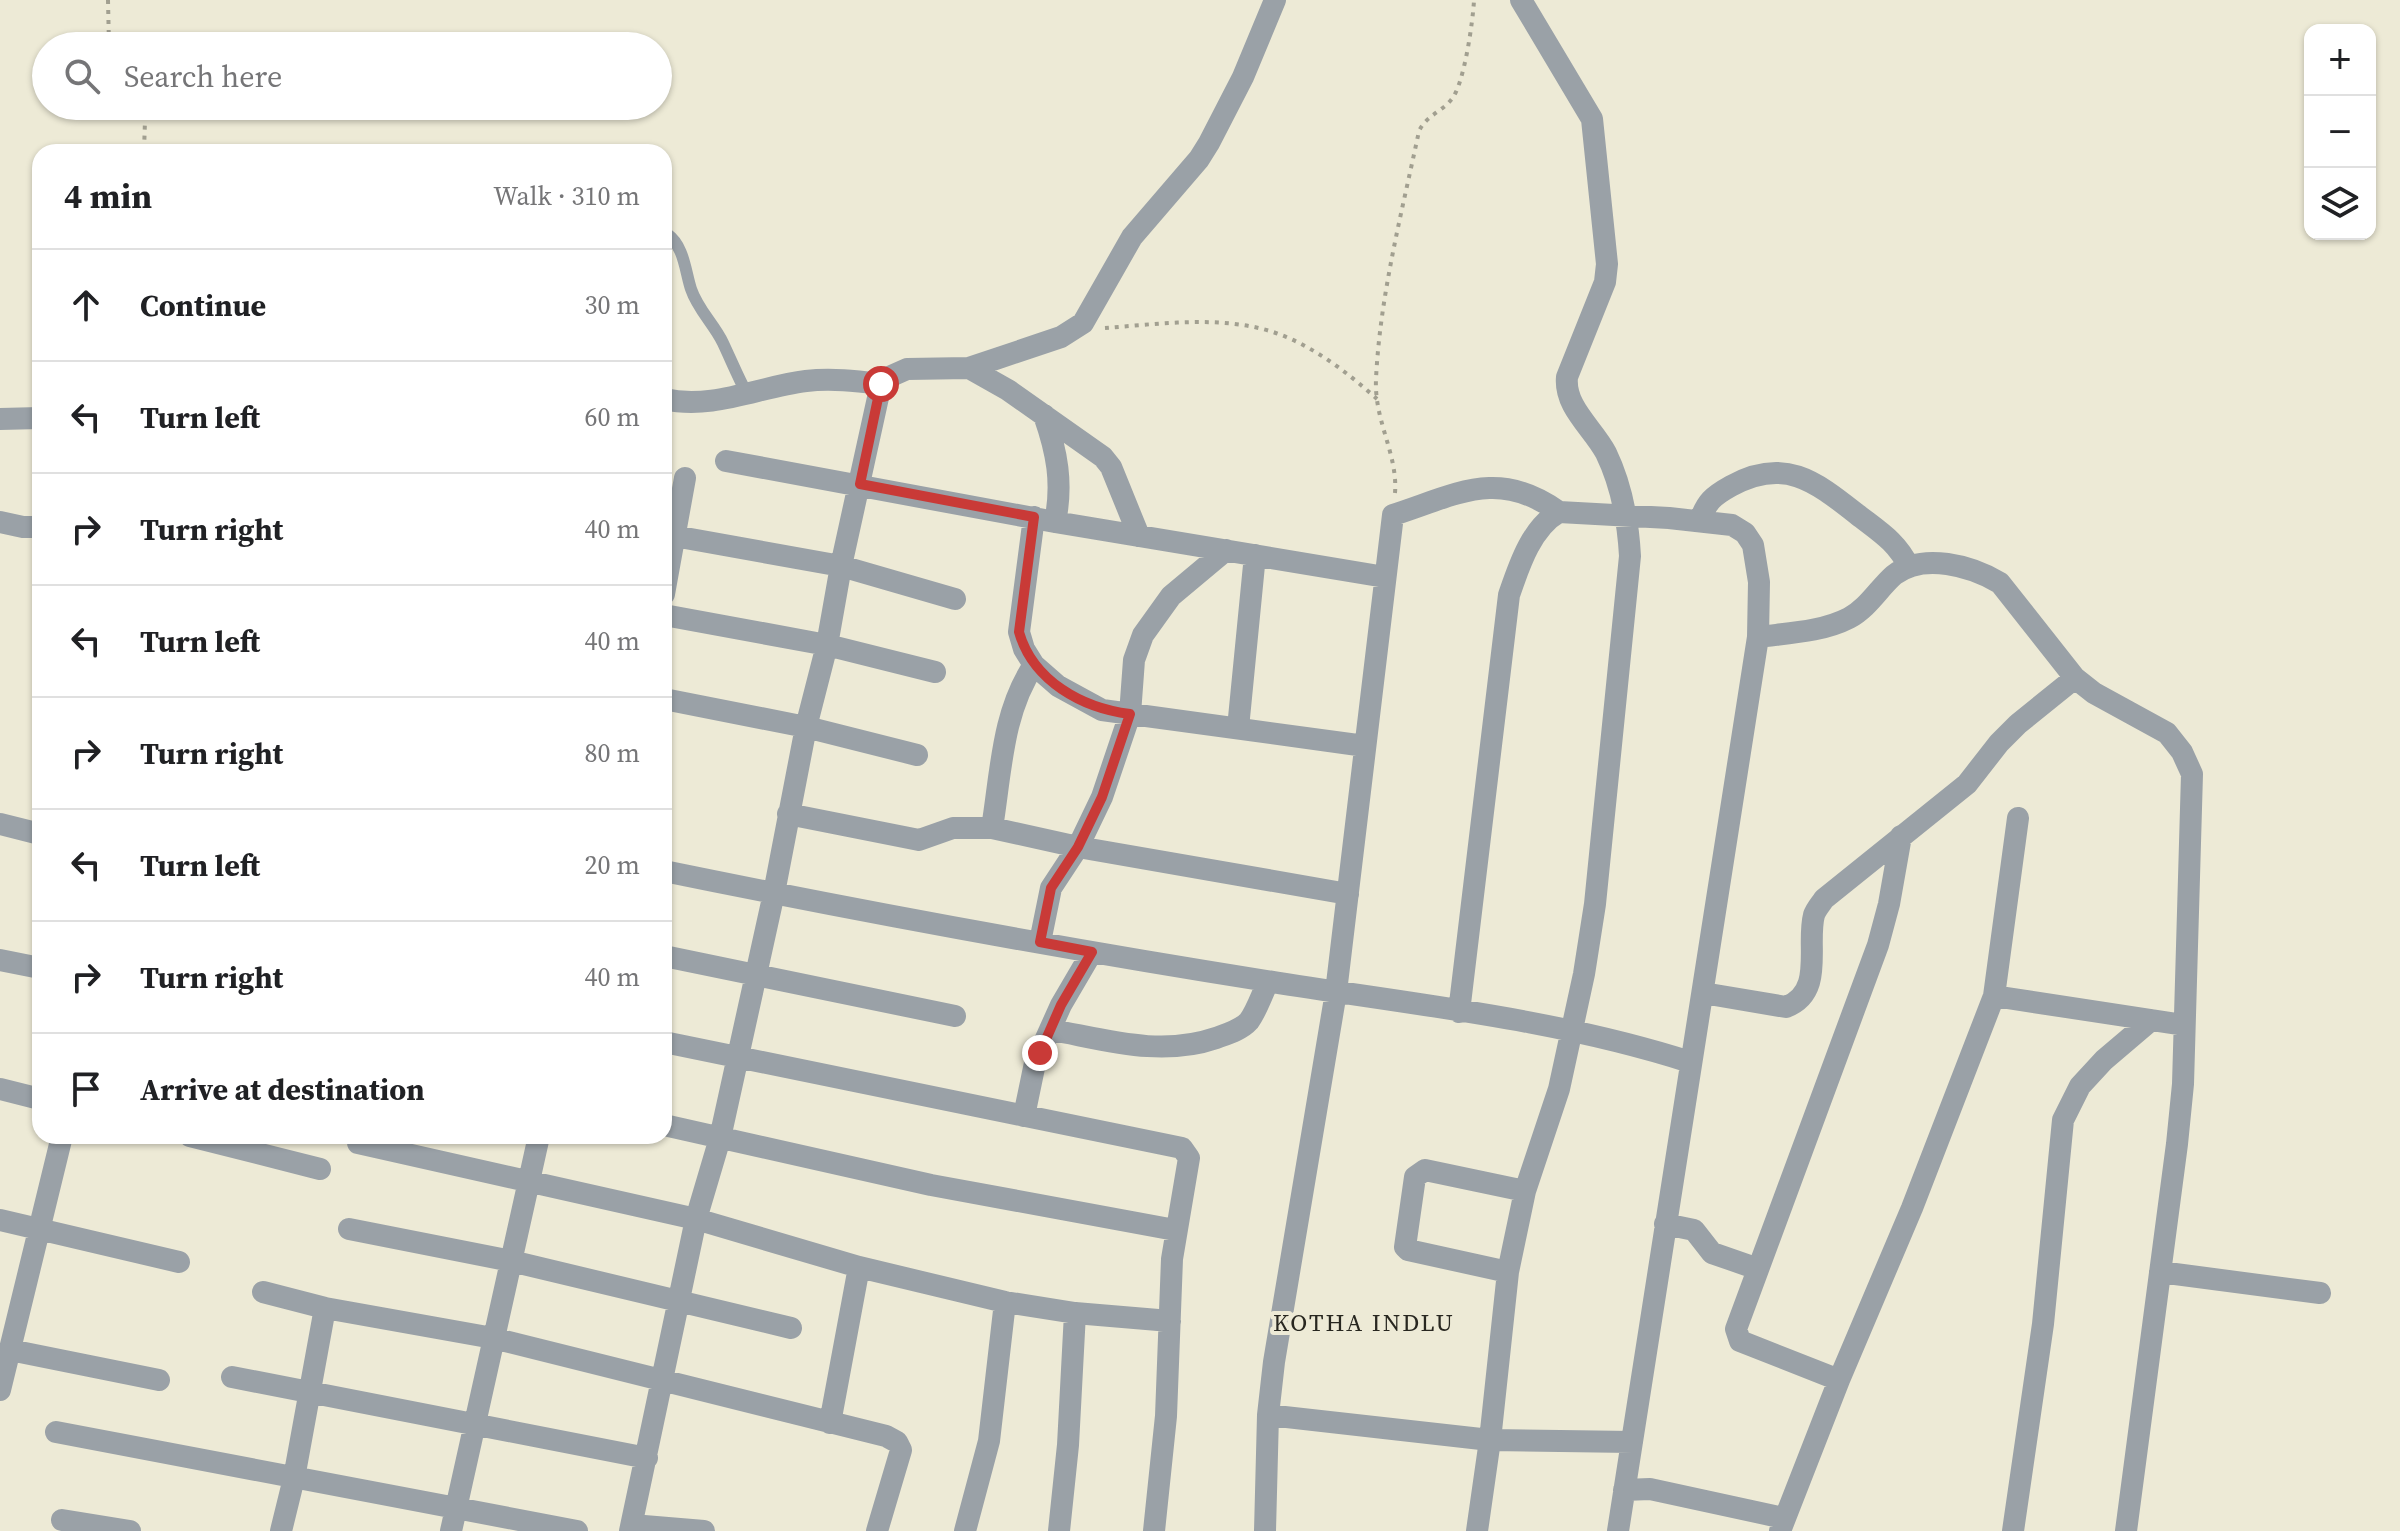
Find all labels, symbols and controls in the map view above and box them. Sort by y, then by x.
map controls [2304,24,2376,240]
button: + [2304,24,2376,96]
search box [32,32,672,120]
icon: search [60,54,104,98]
text: Search here [124,56,282,97]
button: − [2304,96,2376,168]
button: layers [2304,168,2376,240]
text: 4 min [64,173,152,219]
text: Walk · 310 m [493,178,640,214]
icon: ahead [64,283,108,327]
text: Continue [140,285,266,326]
text: 30 m [585,287,640,323]
route start [863,366,899,402]
icon: left [64,395,108,439]
text: Turn left [140,397,260,438]
text: 60 m [585,399,640,435]
icon: right [64,507,108,551]
text: Turn right [140,509,283,550]
text: 40 m [585,511,640,547]
icon: left [64,619,108,663]
text: Turn left [140,621,260,662]
text: 40 m [585,623,640,659]
icon: right [64,731,108,775]
text: Turn right [140,733,283,774]
text: 80 m [585,735,640,771]
icon: left [64,843,108,887]
text: Turn left [140,845,260,886]
text: 20 m [585,847,640,883]
icon: right [64,955,108,999]
text: Turn right [140,957,283,998]
text: 40 m [585,959,640,995]
route end [1022,1035,1058,1071]
icon: arrive [64,1067,108,1111]
text: Arrive at destination [140,1069,425,1110]
district label: KOTHA INDLU [1273,1306,1455,1339]

